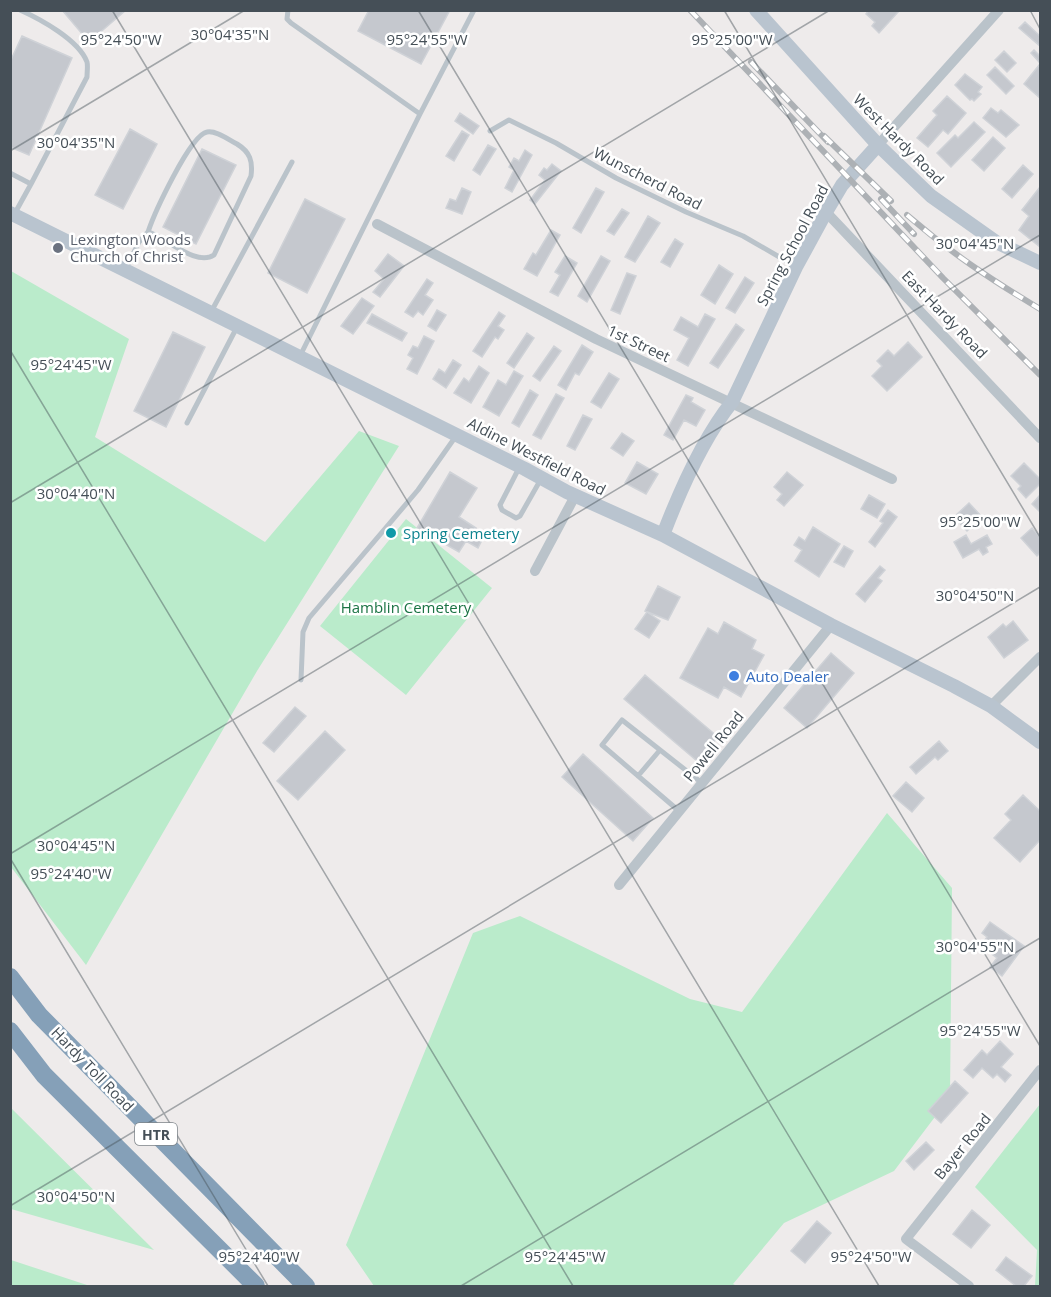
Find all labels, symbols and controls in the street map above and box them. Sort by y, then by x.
text: 30°04'35"N [191,24,269,44]
text: 95°24'50"W [81,29,162,49]
text: 95°24'55"W [387,29,468,49]
text: 95°25'00"W [692,29,773,49]
street label: West Hardy Road [849,89,949,189]
text: 30°04'35"N [37,132,115,152]
street label: Wunscherd Road [590,142,706,214]
street label: Spring School Road [752,181,832,309]
place label: Lexington Woods Church of Christ [70,229,191,266]
text: 30°04'45"N [936,233,1014,253]
marker: Lexington Woods Church of Christ [51,241,65,255]
street label: East Hardy Road [898,266,992,362]
street label: 1st Street [604,320,674,366]
text: 95°24'45"W [31,354,112,374]
street label: Aldine Westfield Road [465,412,609,500]
text: 30°04'40"N [37,483,115,503]
text: 95°25'00"W [940,511,1021,531]
place label: Spring Cemetery [403,523,520,543]
marker: Spring Cemetery [384,526,398,540]
text: 30°04'50"N [936,585,1014,605]
park label: Hamblin Cemetery [341,597,472,617]
place label: Auto Dealer [746,666,829,686]
marker: Auto Dealer [727,669,741,683]
street label: Powell Road [678,707,748,785]
text: 30°04'45"N [37,835,115,855]
text: 95°24'40"W [31,863,112,883]
text: 30°04'55"N [936,936,1014,956]
text: 95°24'55"W [940,1020,1021,1040]
street label: Hardy Toll Road [47,1022,139,1116]
street label: Bayer Road [929,1109,995,1183]
road number: HTR [135,1123,177,1145]
text: 30°04'50"N [37,1186,115,1206]
text: 95°24'40"W [219,1246,300,1266]
text: 95°24'45"W [525,1246,606,1266]
text: 95°24'50"W [831,1246,912,1266]

